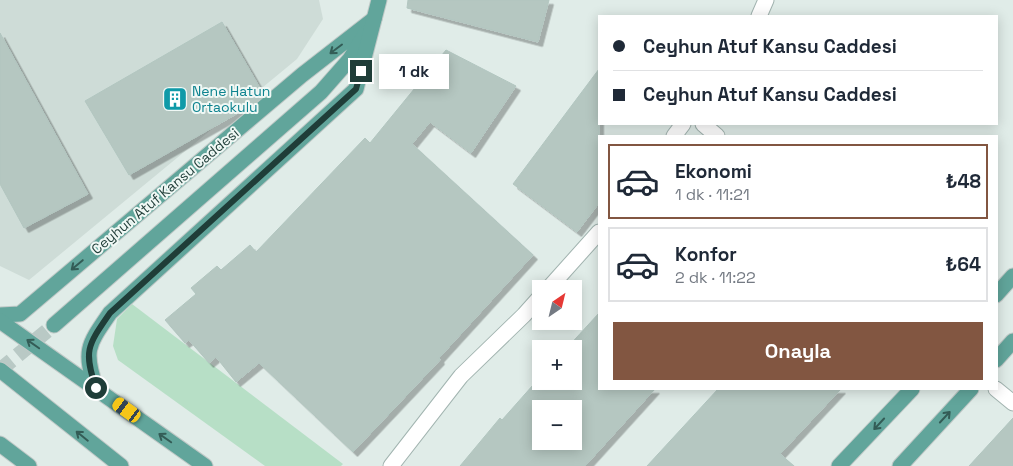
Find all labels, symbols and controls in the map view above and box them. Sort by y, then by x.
text: Ceyhun Atuf Kansu Caddesi [643,34,897,59]
one-way arrow [329,43,342,54]
callout: 1 dk [378,54,448,88]
route end [350,60,372,82]
text: 1 dk [399,61,429,82]
place label: Nene Hatun Ortaokulu [192,82,270,116]
text: Ceyhun Atuf Kansu Caddesi [643,82,897,107]
building icon: Nene Hatun Ortaokulu [162,86,188,112]
street label: Ceyhun Atuf Kansu Caddesi [88,124,242,258]
icon: car [615,159,660,204]
text: Ekonomi [675,159,752,184]
text: ₺48 [946,169,981,194]
text: 1 dk · 11:21 [675,184,750,205]
icon: car [615,242,660,287]
text: Konfor [675,242,737,267]
text: ₺64 [945,252,981,277]
one-way arrow [70,260,83,271]
text: 2 dk · 11:22 [675,267,756,288]
north arrow [532,280,582,330]
map controls [532,280,582,450]
button: Onayla [613,322,983,380]
one-way arrow [26,339,40,349]
button: + [532,340,582,390]
route start [85,377,107,399]
car [110,395,143,425]
button: − [532,400,582,450]
one-way arrow [939,411,951,424]
one-way arrow [873,418,885,430]
one-way arrow [76,430,89,441]
one-way arrow [159,433,173,443]

